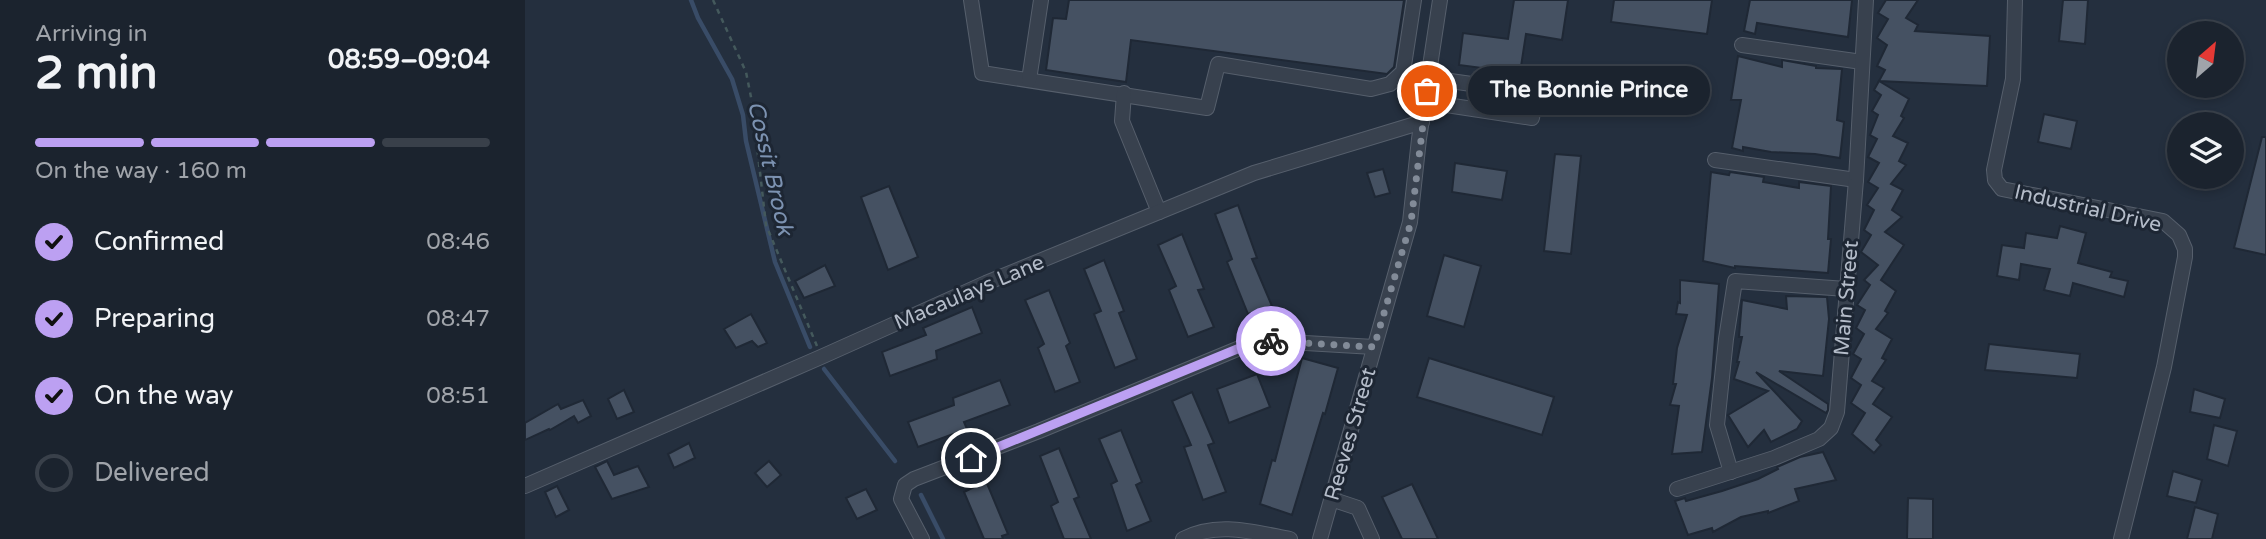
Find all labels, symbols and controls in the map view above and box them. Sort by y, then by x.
text: Arriving in [35,20,148,48]
north arrow [2167,21,2243,98]
map controls [2167,21,2244,189]
text: 08:59–09:04 [328,44,490,75]
text: 2 min [35,46,158,101]
pin [1397,61,1457,121]
callout: The Bonnie Prince [1469,66,1711,116]
icon: bag [1408,72,1446,110]
text: The Bonnie Prince [1490,76,1688,104]
water label: Cossit Brook [741,98,799,240]
button: layers [2167,112,2244,189]
text: On the way · 160 m [35,157,247,185]
street label: Industrial Drive [2012,179,2164,238]
icon: check [35,223,73,261]
text: Confirmed [94,226,224,257]
text: 08:46 [426,228,490,256]
street label: Main Street [1829,239,1864,357]
street label: Macaulays Lane [891,250,1048,335]
icon: check [35,300,73,338]
text: Preparing [94,303,215,334]
text: 08:47 [426,305,490,333]
courier [1236,306,1306,376]
icon: bike [1252,322,1290,360]
street label: Reeves Street [1320,365,1381,503]
icon: check [35,377,73,415]
text: On the way [94,380,234,411]
text: 08:51 [426,382,490,410]
pin [941,428,1001,488]
icon: home [952,439,990,477]
text: Delivered [94,457,210,488]

